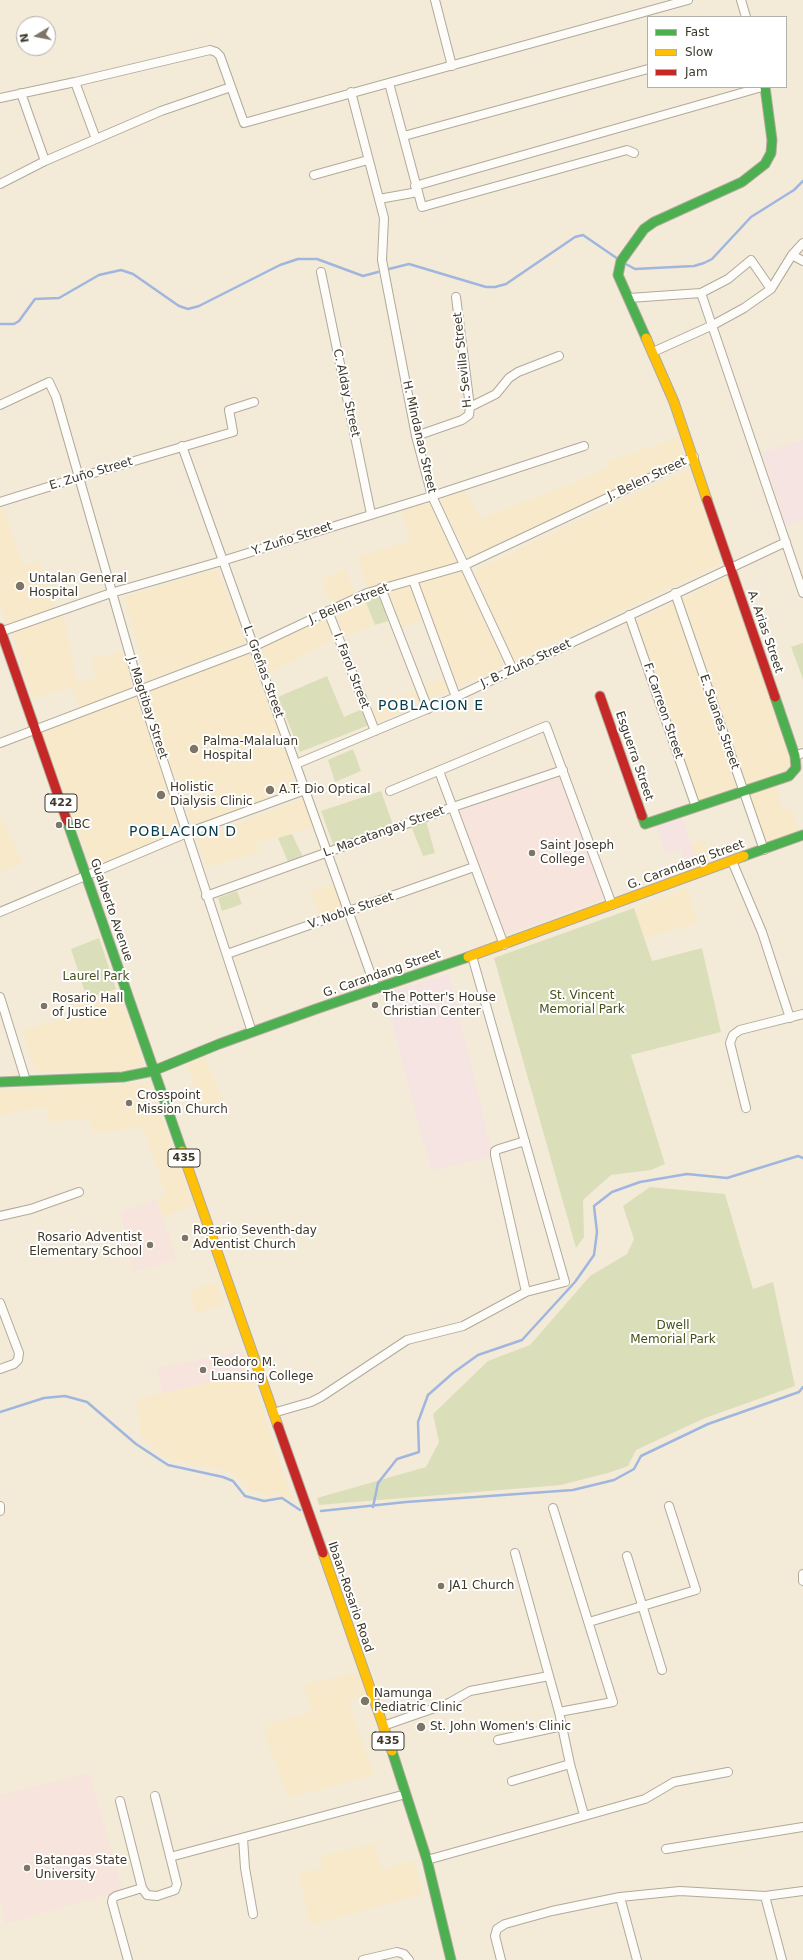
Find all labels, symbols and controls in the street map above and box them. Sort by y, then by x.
north arrow [16,16,56,56]
legend [647,16,787,88]
text: Fast [685,25,709,39]
text: N [17,32,32,44]
text: Slow [685,45,713,59]
text: Jam [685,65,708,79]
street label: H. Sevilla Street [451,311,475,409]
street label: C. Alday Street [330,348,362,438]
street label: H. Mindanao Street [399,379,439,495]
street label: J. Belen Street [605,454,689,504]
street label: E. Zuño Street [48,455,134,493]
street label: Y. Zuño Street [250,519,334,559]
place label: Untalan General Hospital [29,572,127,600]
marker: Untalan General Hospital [14,580,26,592]
street label: J. Belen Street [307,581,391,627]
street label: A. Arias Street [744,589,786,675]
street label: L. Greñas Street [240,624,286,720]
street label: I. Farol Street [330,631,372,711]
street label: J. B. Zuño Street [479,637,573,691]
street label: J. Magtibay Street [124,655,170,761]
street label: F. Carreon Street [640,661,686,761]
street label: E. Suanes Street [696,673,742,771]
district label: POBLACION E [378,698,484,714]
street label: Esguerra Street [612,709,656,803]
place label: Palma-Malaluan Hospital [203,735,298,763]
marker: Palma-Malaluan Hospital [188,743,200,755]
place label: Holistic Dialysis Clinic [170,781,253,809]
place label: A.T. Dio Optical [279,783,370,797]
marker: A.T. Dio Optical [264,784,276,796]
marker: Holistic Dialysis Clinic [155,789,167,801]
road number: 422 [45,794,77,812]
street label: L. Macatangay Street [321,803,447,861]
place label: LBC [67,818,90,832]
marker: LBC [54,820,64,830]
district label: POBLACION D [129,824,237,840]
street label: G. Carandang Street [626,837,746,893]
place label: Saint Joseph College [540,839,614,867]
marker: Saint Joseph College [527,848,537,858]
street label: Gualberto Avenue [87,857,135,963]
street label: V. Noble Street [306,890,396,932]
street label: G. Carandang Street [321,947,443,1001]
park label: Laurel Park [63,970,129,984]
park label: St. Vincent Memorial Park [539,989,625,1017]
place label: The Potter's House Christian Center [383,991,496,1019]
place label: Rosario Hall of Justice [52,992,123,1020]
marker: The Potter's House Christian Center [370,1000,380,1010]
marker: Rosario Hall of Justice [39,1001,49,1011]
place label: Crosspoint Mission Church [137,1089,228,1117]
marker: Crosspoint Mission Church [124,1098,134,1108]
road number: 435 [168,1149,200,1167]
place label: Rosario Seventh-day Adventist Church [193,1224,317,1252]
place label: Rosario Adventist Elementary School [29,1231,142,1259]
marker: Rosario Seventh-day Adventist Church [180,1233,190,1243]
marker: Rosario Adventist Elementary School [145,1240,155,1250]
park label: Dwell Memorial Park [630,1319,716,1347]
place label: Teodoro M. Luansing College [211,1356,313,1384]
marker: Teodoro M. Luansing College [198,1365,208,1375]
street label: Ibaan-Rosario Road [324,1540,376,1654]
place label: JA1 Church [449,1579,514,1593]
marker: JA1 Church [436,1581,446,1591]
place label: Namunga Pediatric Clinic [374,1687,462,1715]
marker: Namunga Pediatric Clinic [359,1695,371,1707]
place label: St. John Women's Clinic [430,1720,571,1734]
marker: St. John Women's Clinic [415,1721,427,1733]
road number: 435 [372,1732,404,1750]
place label: Batangas State University [35,1854,127,1882]
marker: Batangas State University [22,1863,32,1873]

